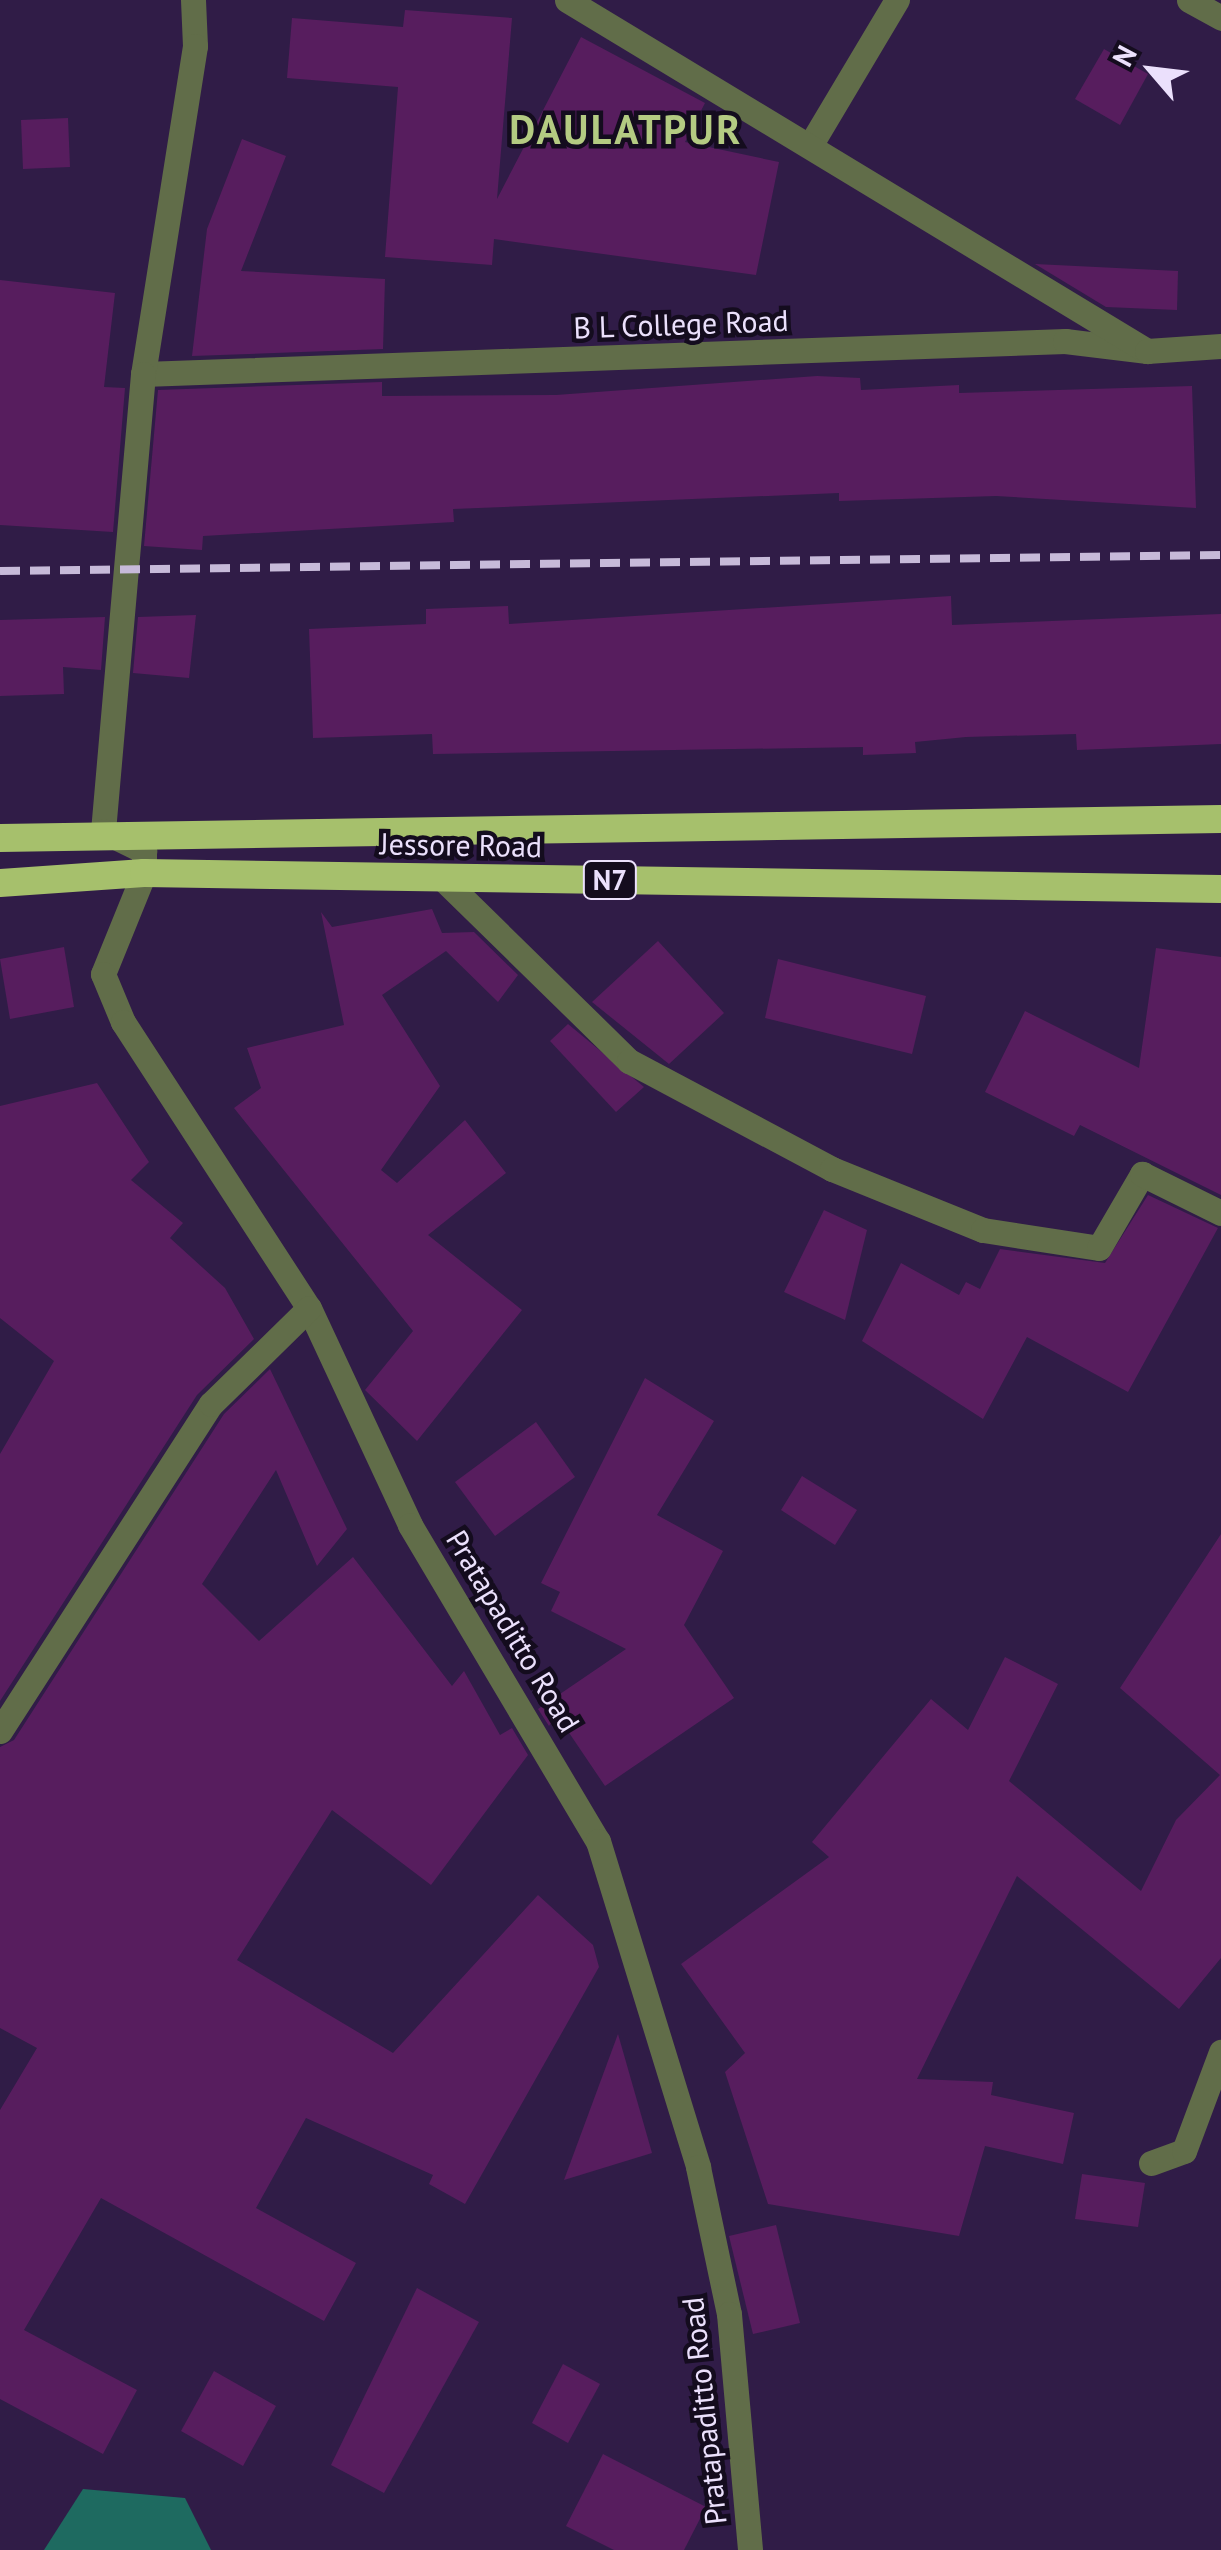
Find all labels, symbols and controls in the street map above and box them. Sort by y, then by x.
north arrow [1101,20,1201,120]
text: N [1103,39,1145,72]
district label: DAULATPUR [509,105,743,153]
street label: B L College Road [572,302,790,346]
street label: Jessore Road [380,826,542,864]
road number: N7 [582,857,638,903]
street label: Pratapaditto Road [439,1524,587,1738]
street label: Pratapaditto Road [674,2295,734,2527]

